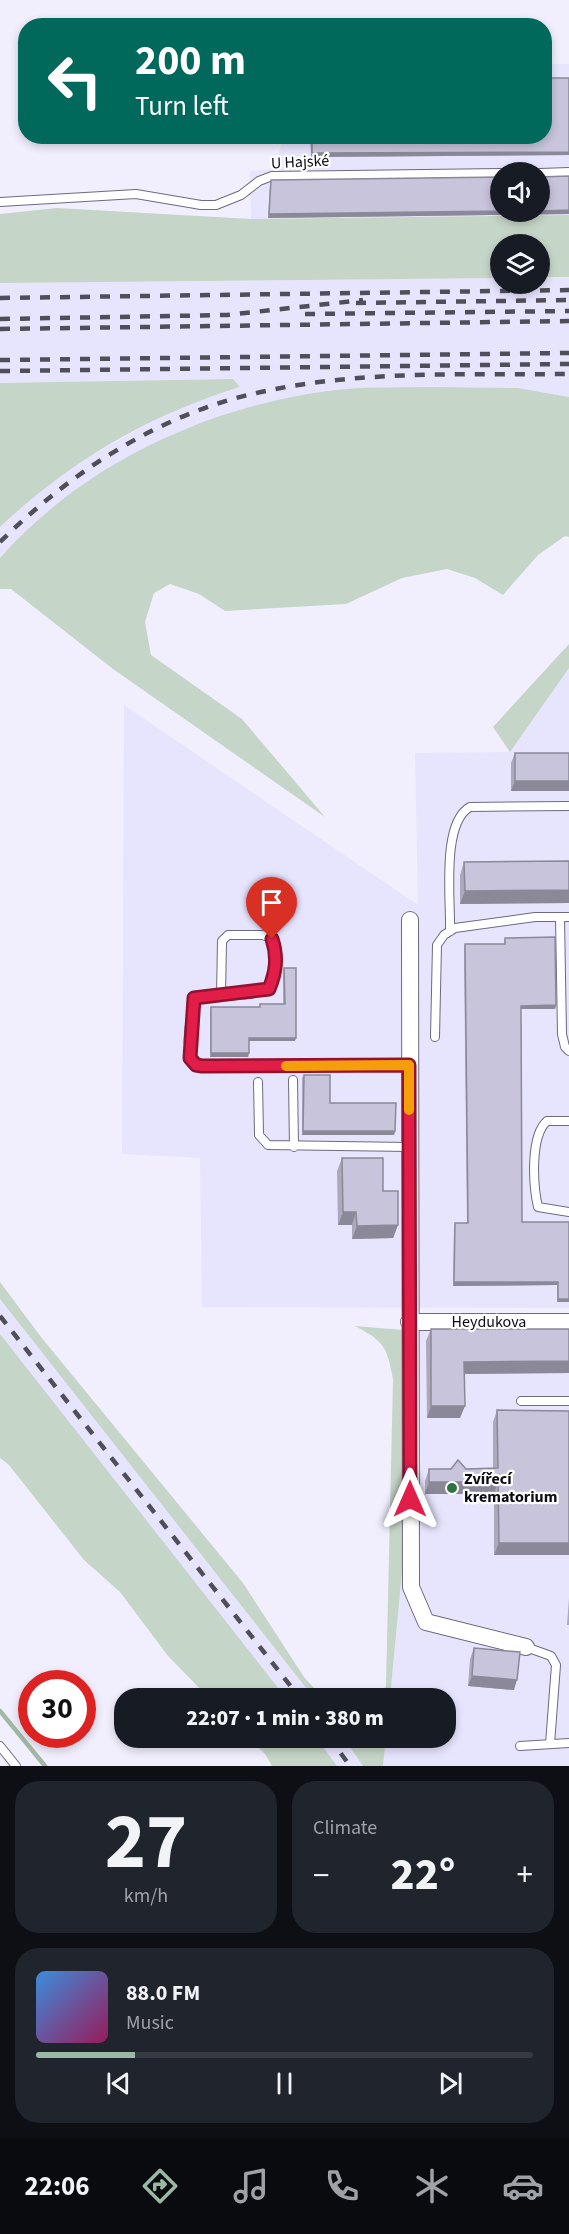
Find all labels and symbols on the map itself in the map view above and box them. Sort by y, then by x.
street label: U Hajské [270,149,330,175]
pin [246,877,297,939]
street label: Heydukova [452,1311,526,1333]
position arrow [378,1467,442,1531]
place label: Zvířecí krematorium [464,1468,557,1508]
marker: Zvířecí krematorium [445,1481,459,1495]
speed limit sign: 30 [18,1670,96,1748]

